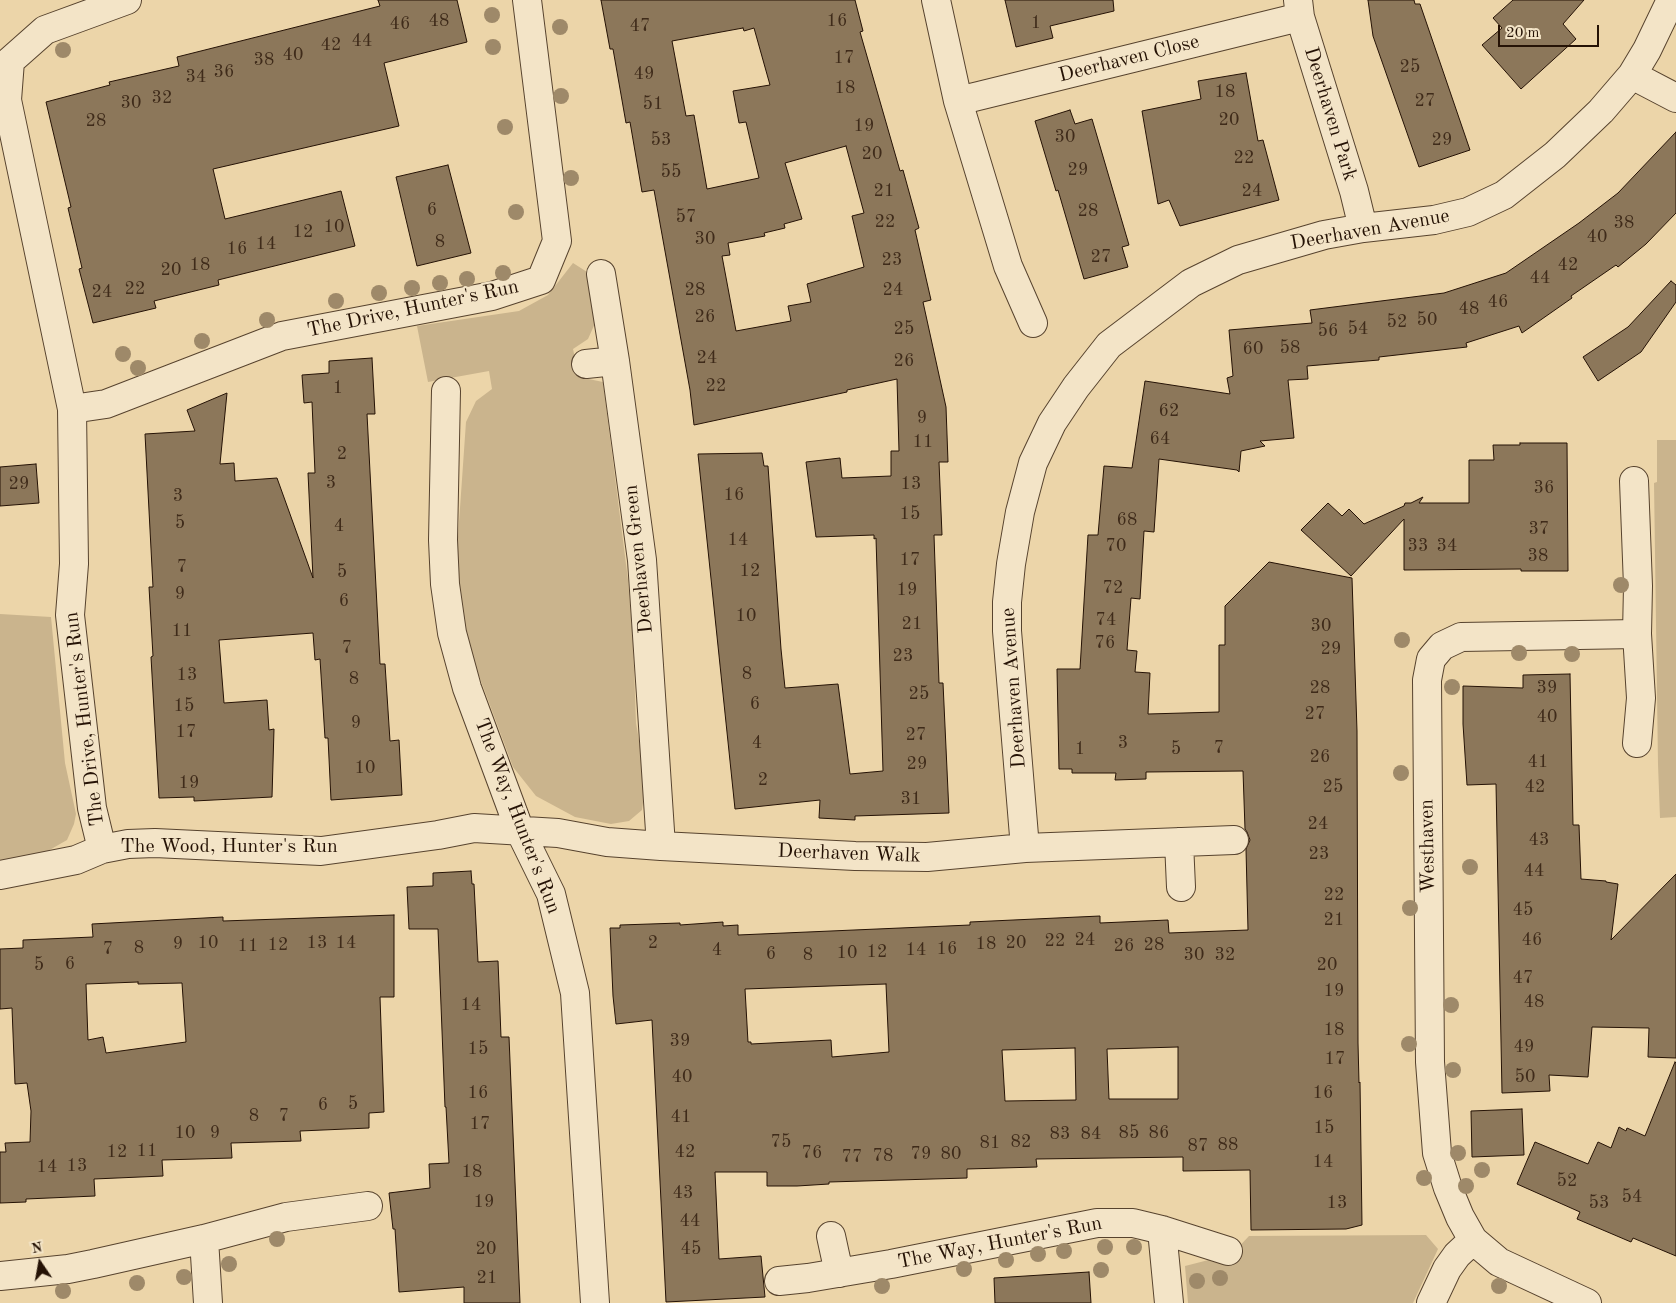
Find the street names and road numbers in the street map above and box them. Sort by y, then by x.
street label: Deerhaven Close [1056,30,1202,88]
street label: Deerhaven Park [1298,44,1362,184]
street label: Deerhaven Avenue [1289,204,1451,256]
street label: The Drive, Hunter's Run [305,275,521,343]
street label: Deerhaven Green [619,483,659,635]
street label: Deerhaven Avenue [996,607,1032,769]
street label: The Drive, Hunter's Run [60,610,110,828]
street label: The Way, Hunter's Run [469,715,565,917]
street label: Westhaven [1415,799,1441,893]
street label: The Wood, Hunter's Run [120,835,338,859]
street label: Deerhaven Walk [777,840,921,868]
street label: The Way, Hunter's Run [896,1211,1104,1275]

